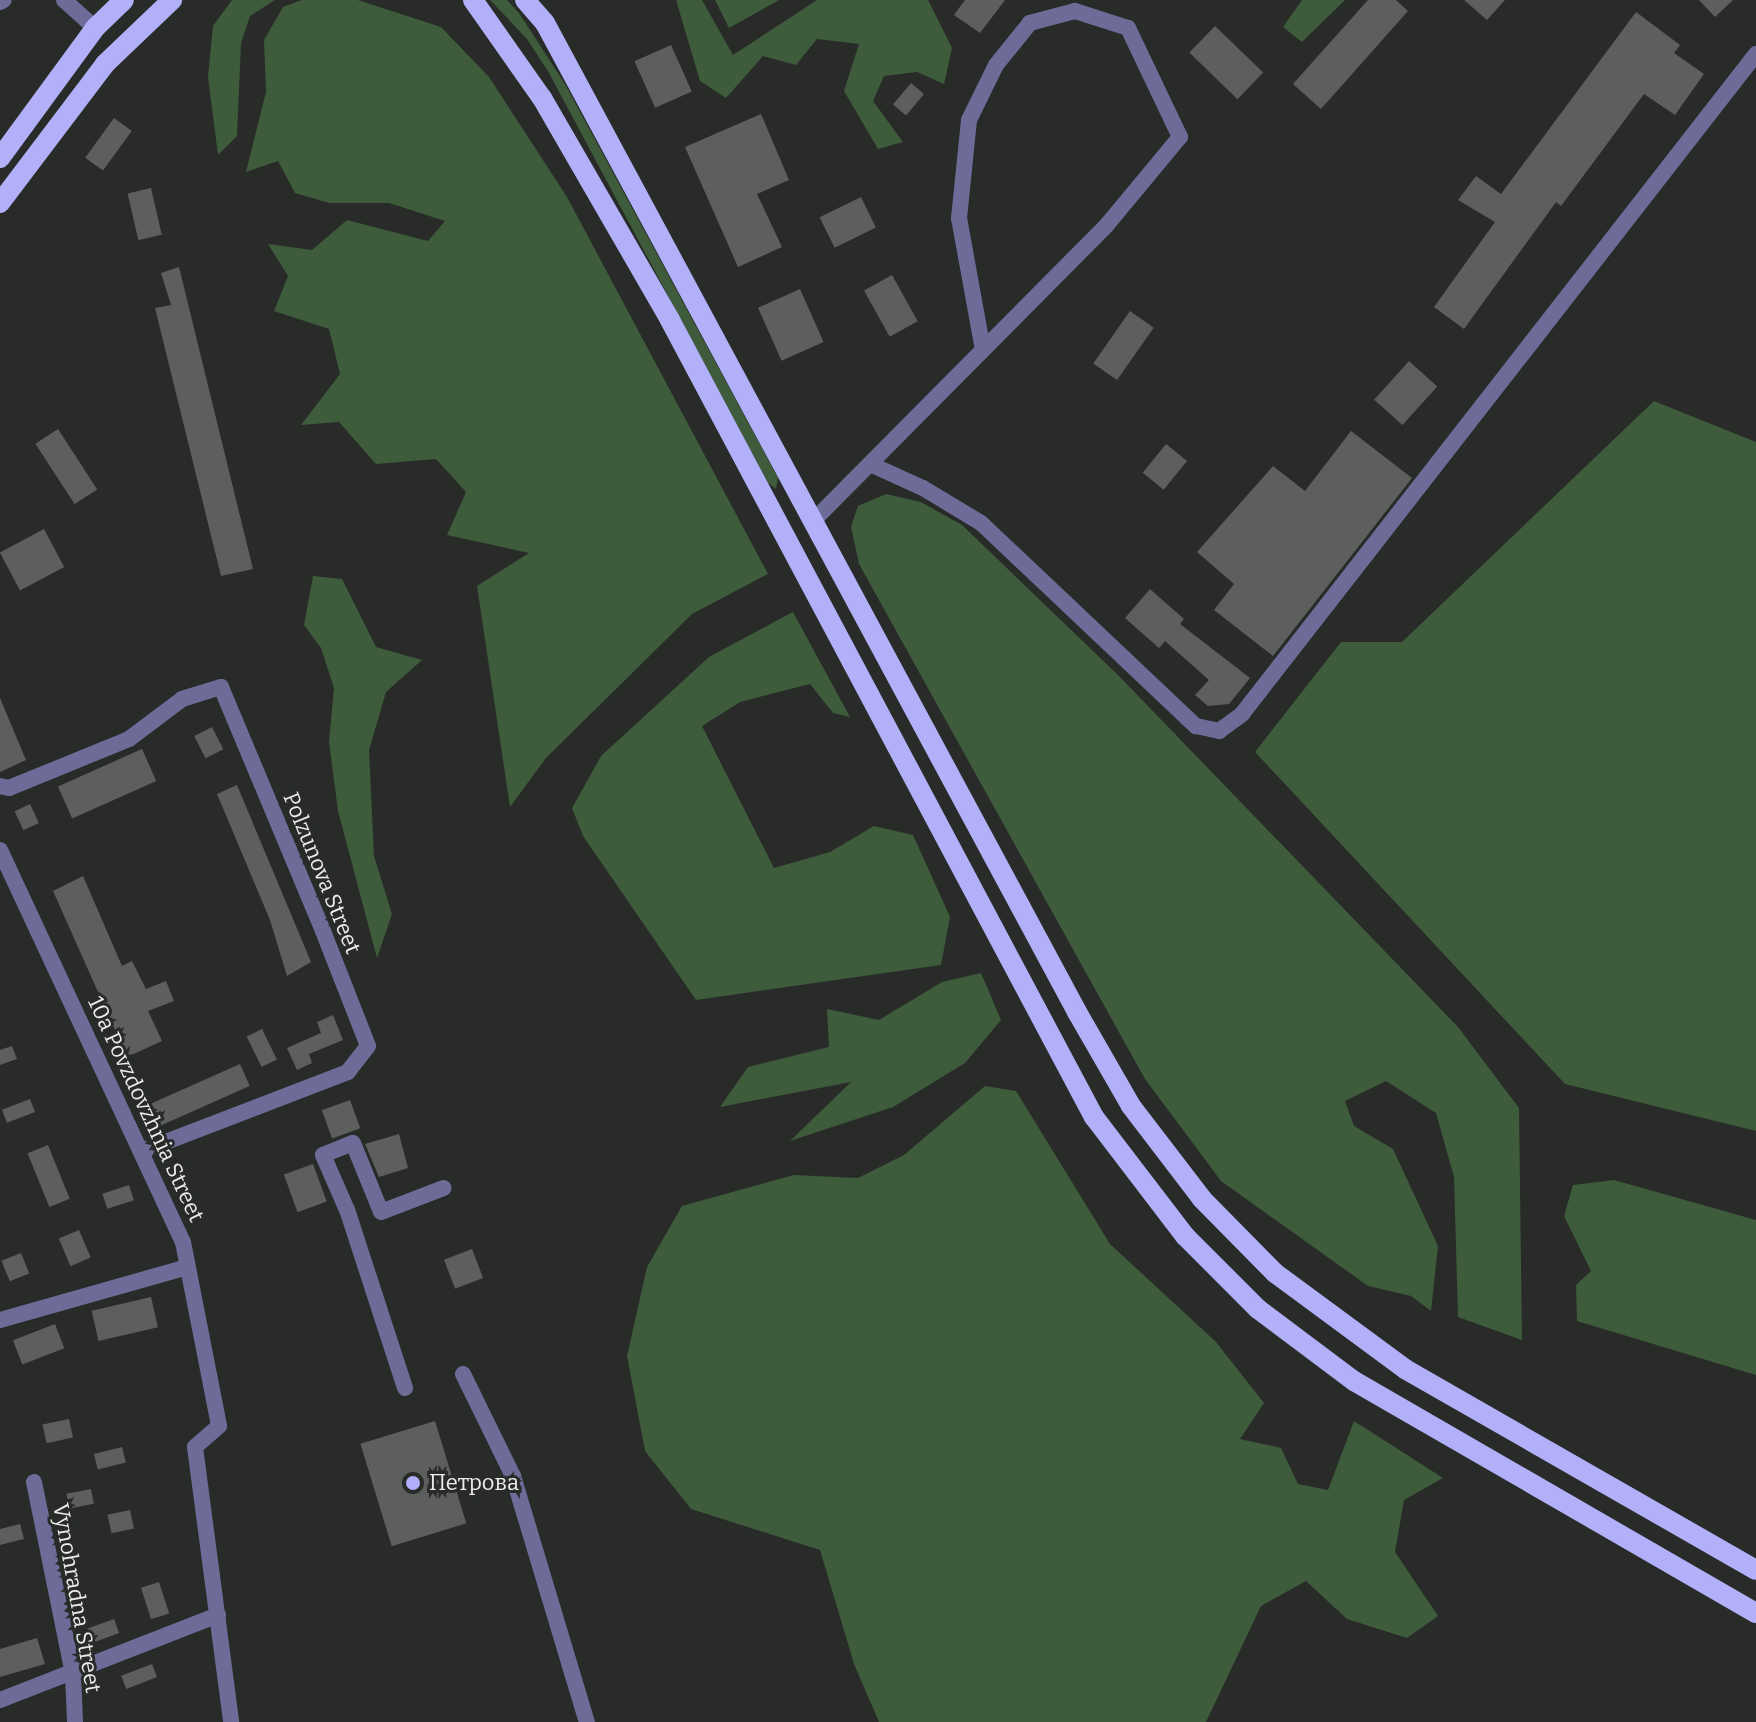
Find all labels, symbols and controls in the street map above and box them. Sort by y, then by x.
street label: Polzunova Street [278,788,366,958]
street label: 10a Povzdovzhnia Street [82,992,210,1226]
place label: Петрова [429,1470,519,1496]
marker: Петрова [404,1474,422,1492]
street label: Vynohradna Street [47,1501,107,1695]

